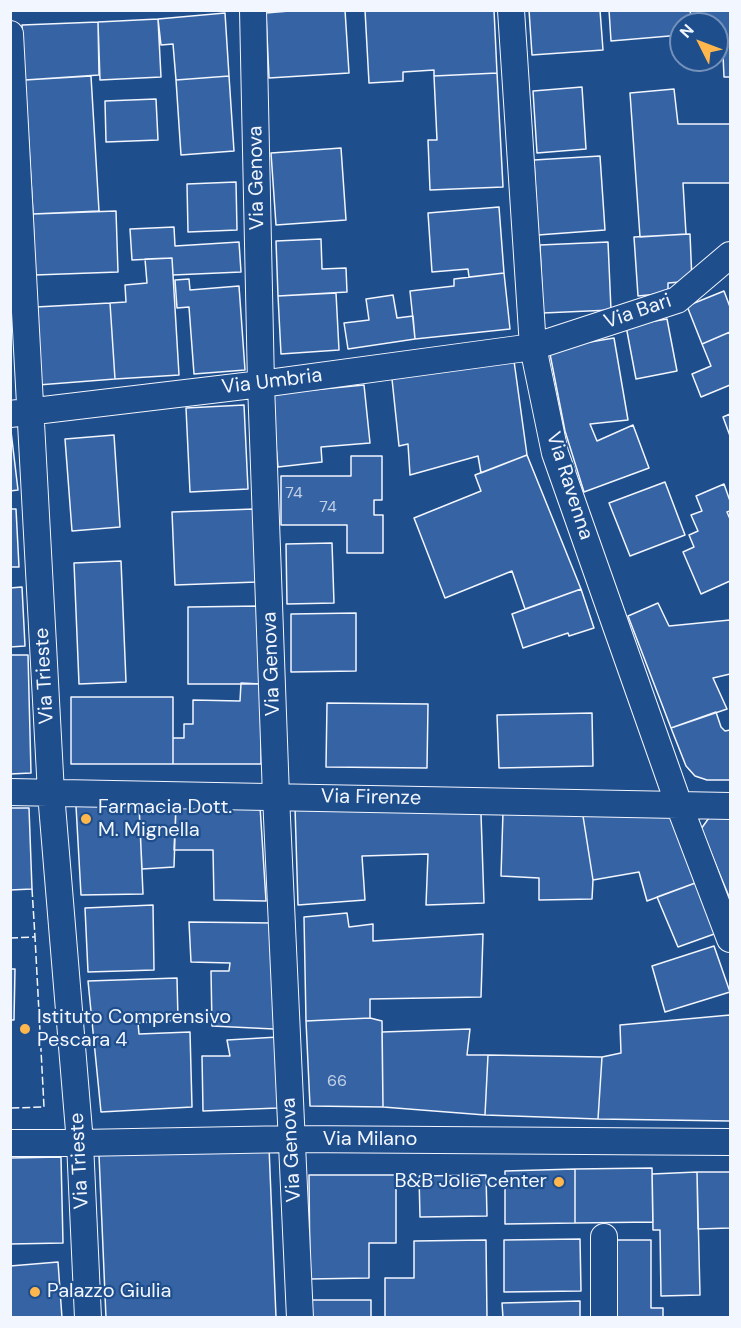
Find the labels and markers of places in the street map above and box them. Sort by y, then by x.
place label: Farmacia Dott. M. Mignella [98,796,232,843]
marker: Farmacia Dott. M. Mignella [79,812,93,826]
place label: Istituto Comprensivo Pescara 4 [37,1006,231,1053]
marker: Istituto Comprensivo Pescara 4 [18,1022,32,1036]
place label: B&B Jolie center [394,1170,547,1194]
marker: B&B Jolie center [552,1175,566,1189]
place label: Palazzo Giulia [47,1280,171,1304]
marker: Palazzo Giulia [28,1285,42,1299]

